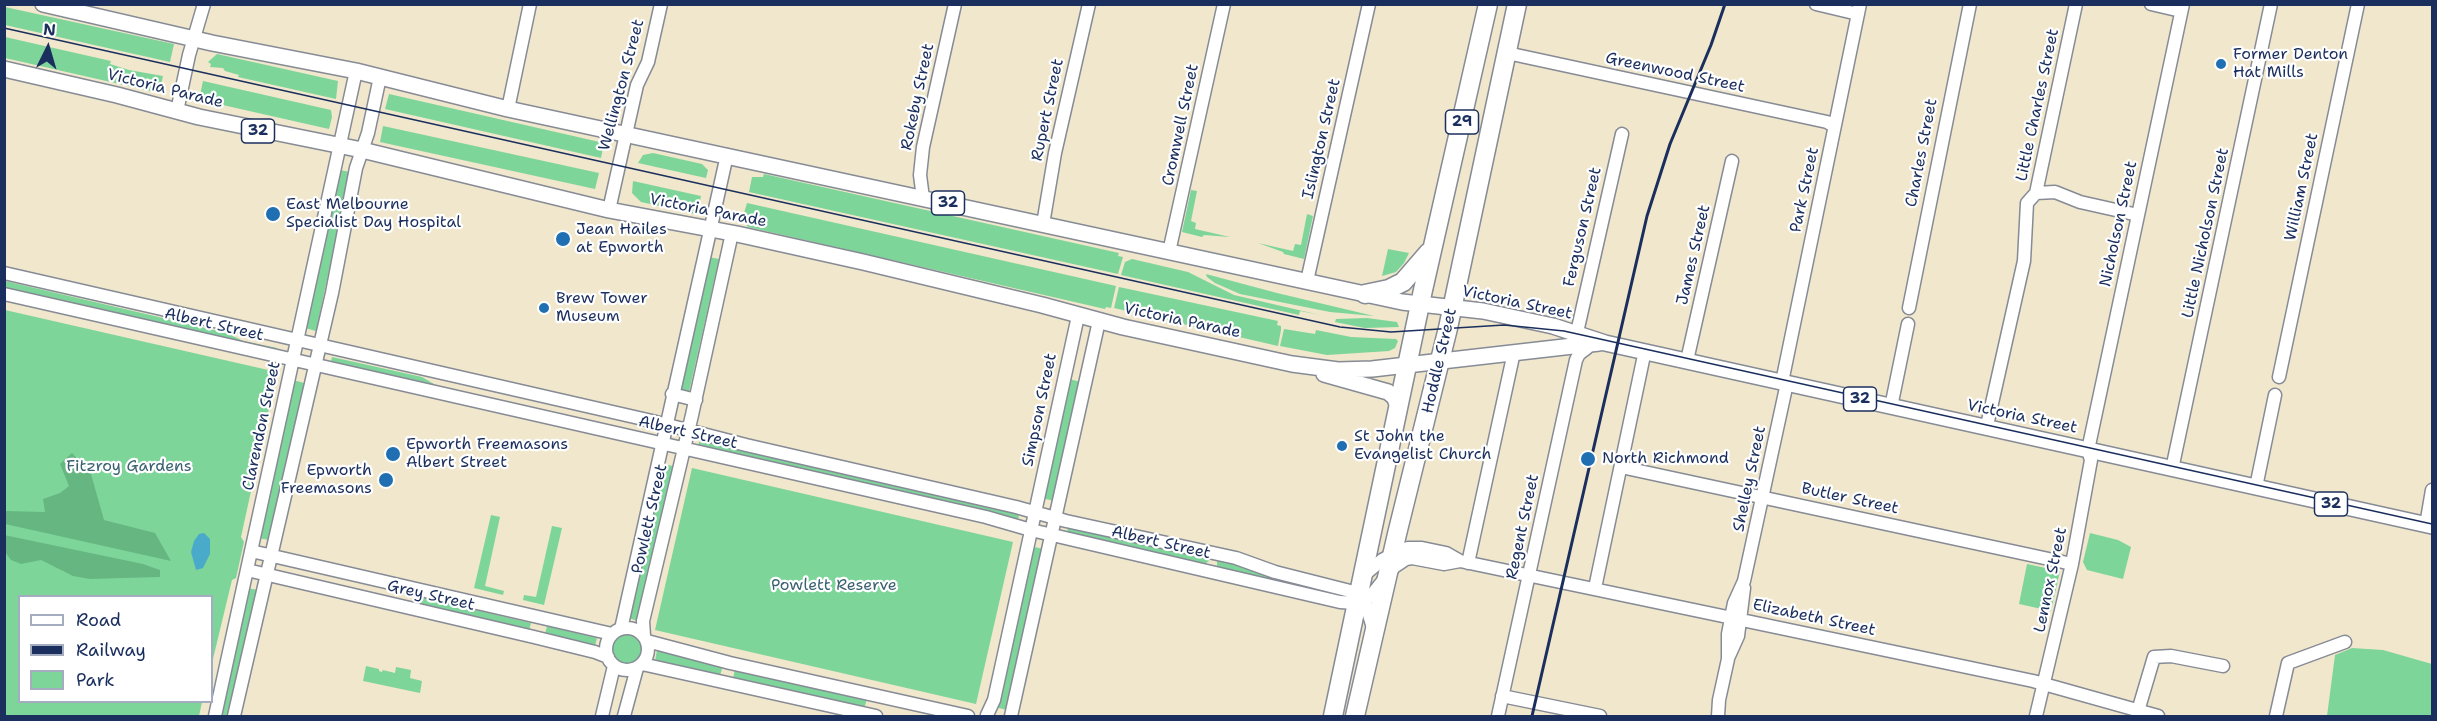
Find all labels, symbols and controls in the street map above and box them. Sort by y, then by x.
street label: Wellington Street [595,17,649,153]
north arrow [18,18,78,78]
text: N [42,19,57,41]
street label: Little Charles Street [2012,27,2064,183]
street label: Rokeby Street [897,42,939,152]
place label: Former Denton Hat Mills [2233,45,2348,83]
street label: Greenwood Street [1604,49,1746,97]
street label: Rupert Street [1028,57,1068,163]
marker: Former Denton Hat Mills [2214,57,2228,71]
street label: Cromwell Street [1159,62,1203,188]
street label: Victoria Parade [105,65,225,113]
street label: Islington Street [1299,77,1345,201]
street label: Charles Street [1902,97,1942,209]
road number: 29 [1446,110,1478,134]
road number: 32 [242,119,274,143]
street label: William Street [2281,131,2323,243]
street label: Park Street [1787,146,1823,234]
street label: Little Nicholson Street [2179,146,2233,320]
street label: Nicholson Street [2096,159,2142,289]
street label: Ferguson Street [1560,165,1606,289]
street label: Victoria Parade [648,190,768,232]
road number: 32 [932,191,964,215]
place label: East Melbourne Specialist Day Hospital [286,195,461,233]
street label: James Street [1673,203,1715,307]
marker: East Melbourne Specialist Day Hospital [264,205,282,223]
place label: Jean Hailes at Epworth [576,220,667,258]
marker: Jean Hailes at Epworth [554,230,572,248]
street label: Victoria Street [1460,282,1574,324]
place label: Brew Tower Museum [556,289,648,327]
street label: Victoria Parade [1122,299,1242,343]
marker: Brew Tower Museum [537,301,551,315]
street label: Albert Street [163,304,265,346]
street label: Hoddle Street [1419,306,1461,416]
street label: Simpson Street [1019,352,1061,468]
street label: Clarendon Street [239,360,285,492]
road number: 32 [1844,387,1876,411]
street label: Victoria Street [1965,396,2079,438]
street label: Albert Street [637,412,739,454]
street label: Shelley Street [1729,424,1771,534]
place label: St John the Evangelist Church [1354,427,1492,465]
place label: Epworth Freemasons Albert Street [406,435,568,473]
marker: St John the Evangelist Church [1335,439,1349,453]
marker: Epworth Freemasons Albert Street [384,445,402,463]
place label: North Richmond [1602,449,1729,469]
marker: North Richmond [1579,450,1597,468]
park label: Fitzroy Gardens [66,457,192,477]
place label: Epworth Freemasons [281,461,372,499]
street label: Powlett Street [628,462,672,576]
marker: Epworth Freemasons [377,471,395,489]
street label: Regent Street [1502,473,1544,581]
street label: Butler Street [1800,479,1900,519]
road number: 32 [2314,492,2348,516]
street label: Albert Street [1110,522,1212,564]
street label: Lennox Street [2030,526,2072,634]
park label: Powlett Reserve [771,576,897,596]
street label: Grey Street [385,577,477,615]
legend [18,595,213,703]
street label: Elizabeth Street [1751,596,1877,640]
text: Road [76,608,121,632]
text: Railway [76,638,146,662]
text: Park [76,668,115,692]

